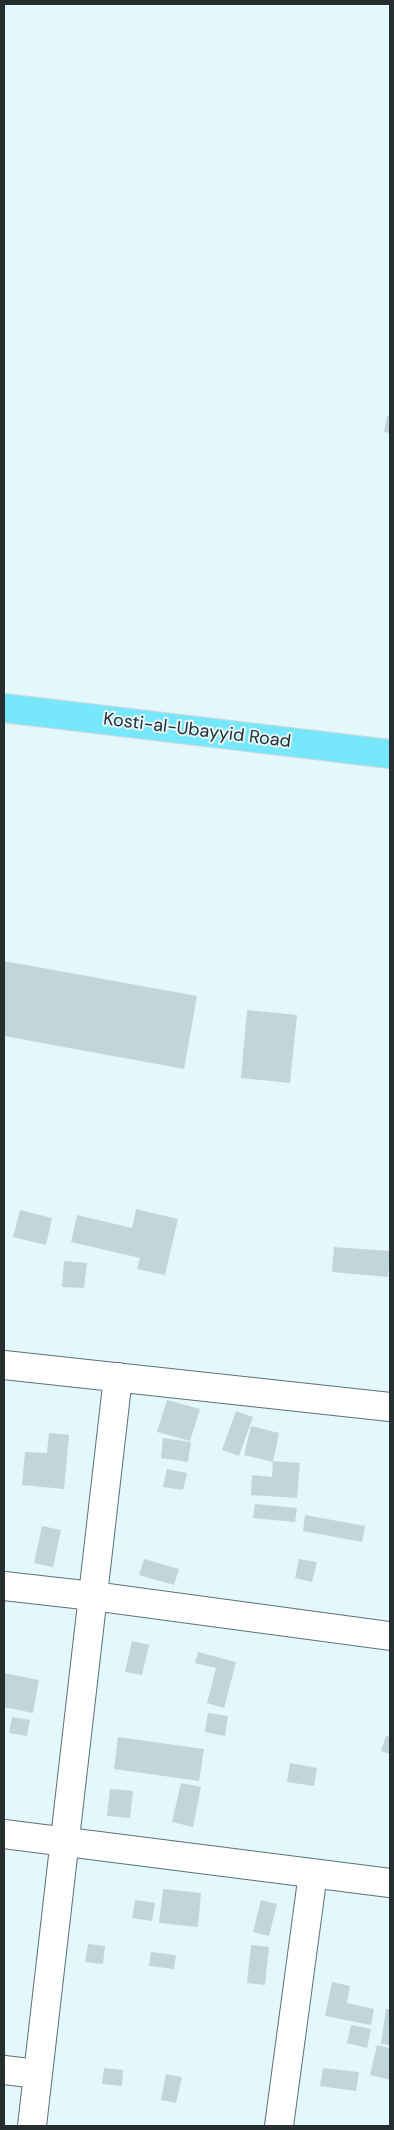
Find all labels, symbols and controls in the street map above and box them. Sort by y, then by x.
street label: Kosti-al-Ubayyid Road [102,709,292,753]

